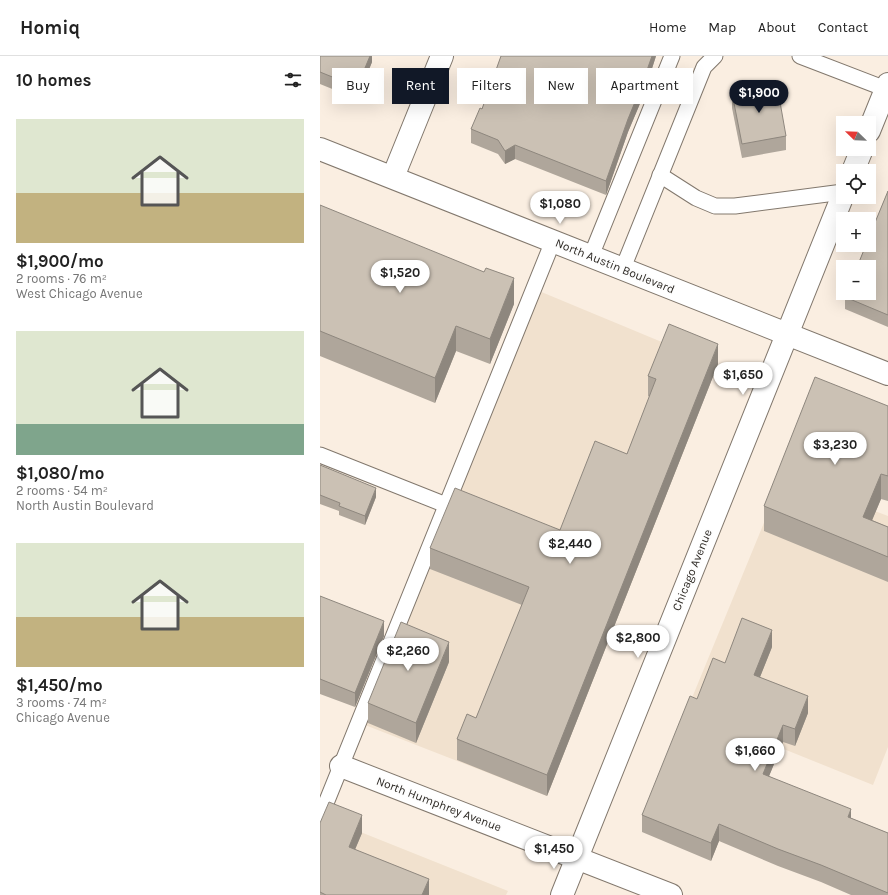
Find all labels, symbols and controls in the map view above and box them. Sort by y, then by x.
text: Homiq [20,17,80,39]
text: Home [649,19,686,36]
text: Map [708,19,736,36]
text: About [758,19,796,36]
text: Contact [818,19,868,36]
chip: Buy [332,68,384,104]
chip: Rent [392,68,449,104]
chip: Filters [457,68,526,104]
chip: New [534,68,588,104]
chip: Apartment [596,68,693,104]
icon: filters [282,69,304,91]
text: 10 homes [16,70,91,90]
pin: $1,900 [726,80,792,114]
text: $1,900 [738,85,780,100]
north arrow [836,116,876,156]
map controls [836,116,876,300]
icon: home [124,145,196,217]
button: locate [836,164,876,204]
pin: $1,080 [527,191,593,225]
text: $1,080 [539,196,581,211]
button: + [836,212,876,252]
street label: North Austin Boulevard [553,236,677,296]
text: $1,900/mo [16,251,104,271]
pin: $1,520 [367,260,433,294]
button: − [836,260,876,300]
text: $1,520 [380,265,420,280]
text: 2 rooms · 76 m² [16,271,107,286]
text: West Chicago Avenue [16,286,143,301]
icon: home [124,357,196,429]
pin: $1,650 [710,362,776,396]
text: $1,650 [723,367,763,382]
pin: $3,230 [802,432,868,466]
text: $3,230 [813,437,857,452]
text: $1,080/mo [16,463,104,483]
text: 2 rooms · 54 m² [16,483,108,498]
text: North Austin Boulevard [16,498,154,513]
street label: Chicago Avenue [669,527,715,613]
pin: $2,440 [537,531,603,565]
text: $2,440 [548,536,592,551]
icon: home [124,569,196,641]
pin: $2,800 [605,625,671,659]
text: $2,800 [616,630,660,645]
pin: $2,260 [375,638,441,672]
text: $2,260 [386,643,430,658]
text: $1,450/mo [16,675,103,695]
text: 3 rooms · 74 m² [16,695,107,710]
text: Chicago Avenue [16,710,110,725]
pin: $1,660 [722,738,788,772]
text: $1,660 [735,743,775,758]
street label: North Humphrey Avenue [374,774,504,834]
pin: $1,450 [521,836,587,870]
text: $1,450 [534,841,574,856]

